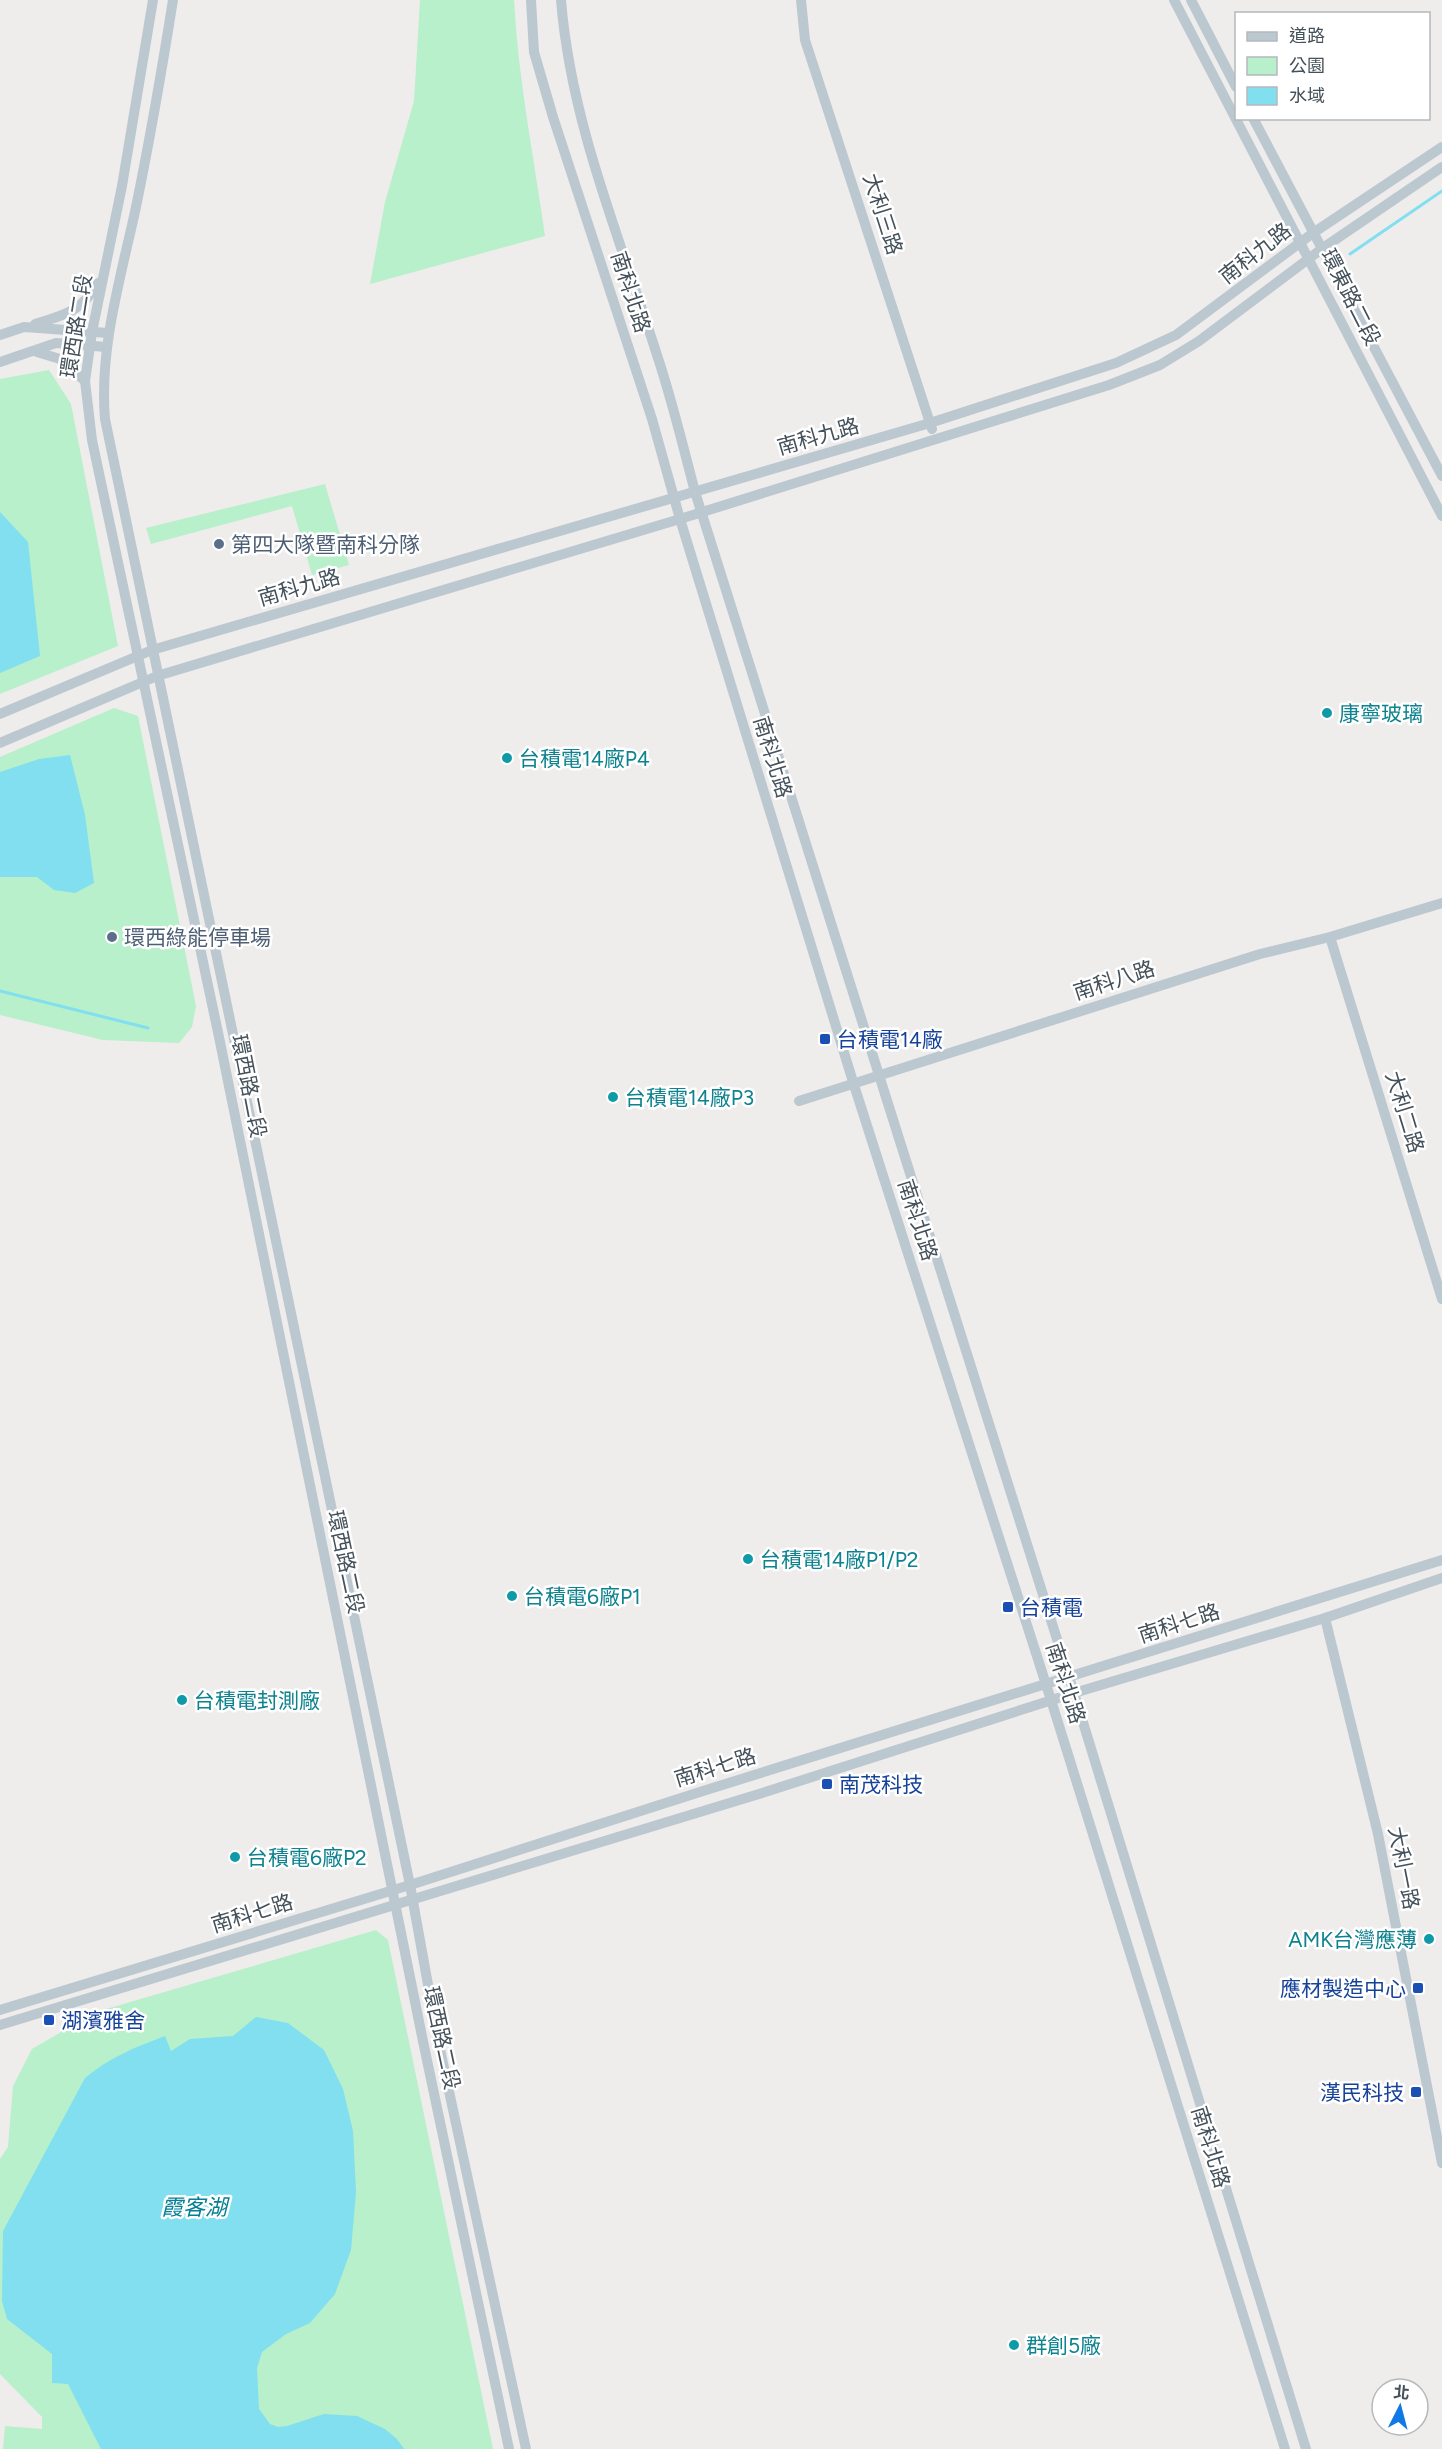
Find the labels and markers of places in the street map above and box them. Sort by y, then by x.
place label: 第四大隊暨南科分隊 [231,532,420,557]
marker: 第四大隊暨南科分隊 [212,537,226,551]
place label: 康寧玻璃 [1339,701,1423,726]
marker: 康寧玻璃 [1320,706,1334,720]
place label: 台積電14廠P4 [519,746,650,771]
marker: 台積電14廠P4 [500,751,514,765]
place label: 環西綠能停車場 [124,925,271,950]
marker: 環西綠能停車場 [105,930,119,944]
place label: 台積電14廠 [837,1027,943,1052]
marker: 台積電14廠 [818,1032,832,1046]
place label: 台積電14廠P3 [625,1085,754,1110]
marker: 台積電14廠P3 [606,1090,620,1104]
place label: 台積電14廠P1/P2 [760,1547,919,1572]
marker: 台積電14廠P1/P2 [741,1552,755,1566]
place label: 台積電6廠P1 [524,1584,641,1609]
marker: 台積電6廠P1 [505,1589,519,1603]
place label: 台積電 [1020,1595,1083,1620]
marker: 台積電 [1001,1600,1015,1614]
place label: 台積電封測廠 [194,1688,320,1713]
marker: 台積電封測廠 [175,1693,189,1707]
place label: 南茂科技 [839,1772,923,1797]
marker: 南茂科技 [820,1777,834,1791]
place label: 台積電6廠P2 [247,1845,367,1870]
marker: 台積電6廠P2 [228,1850,242,1864]
place label: AMK台灣應薄 [1288,1927,1417,1952]
marker: AMK台灣應薄 [1422,1932,1436,1946]
place label: 應材製造中心 [1280,1976,1406,2001]
marker: 應材製造中心 [1411,1981,1425,1995]
place label: 湖濱雅舍 [61,2008,145,2033]
marker: 湖濱雅舍 [42,2013,56,2027]
place label: 漢民科技 [1320,2080,1404,2105]
marker: 漢民科技 [1409,2085,1423,2099]
place label: 群創5廠 [1026,2333,1101,2358]
marker: 群創5廠 [1007,2338,1021,2352]

